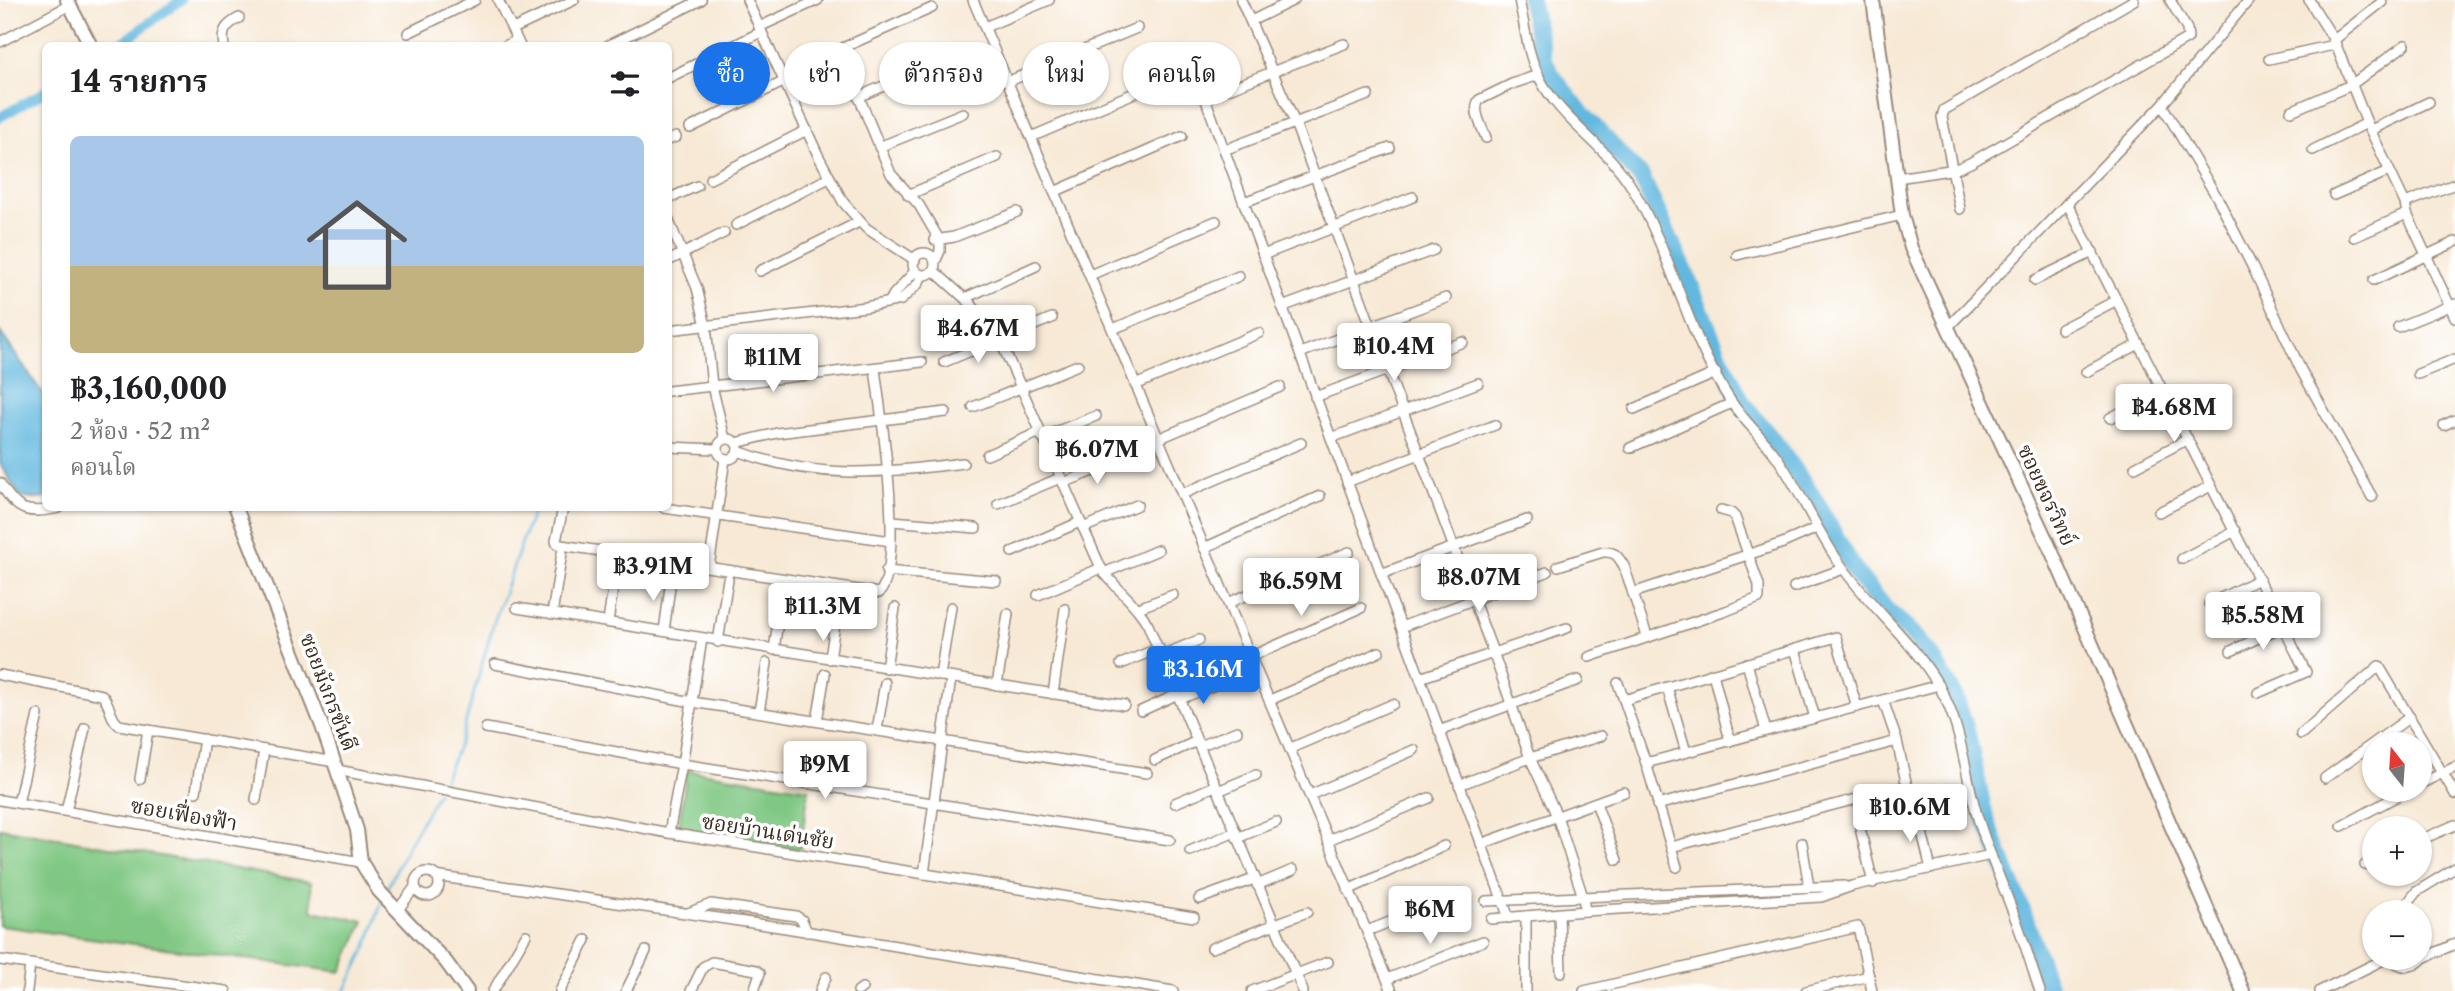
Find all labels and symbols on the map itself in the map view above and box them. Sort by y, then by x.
pin: ฿4.67M [921,306,1035,365]
pin: ฿10.4M [1337,324,1451,383]
pin: ฿11M [732,334,814,394]
pin: ฿4.68M [2117,384,2231,444]
pin: ฿6.07M [1040,426,1154,486]
street label: ซอยขจรวิทย์ [2013,440,2081,550]
pin: ฿3.91M [596,544,710,603]
pin: ฿8.07M [1422,554,1536,614]
pin: ฿6.59M [1244,558,1358,618]
pin: ฿11.3M [766,584,880,643]
pin: ฿5.58M [2206,592,2320,652]
street label: ซอยมังกรขันดี [295,630,363,754]
pin: ฿3.16M [1146,646,1260,706]
north arrow [2362,732,2432,802]
pin: ฿9M [791,742,859,801]
pin: ฿10.6M [1853,784,1967,844]
street label: ซอยเฟื่องฟ้า [129,789,240,836]
street label: ซอยบ้านเด่นชัย [700,808,836,854]
pin: ฿6M [1396,886,1464,946]

